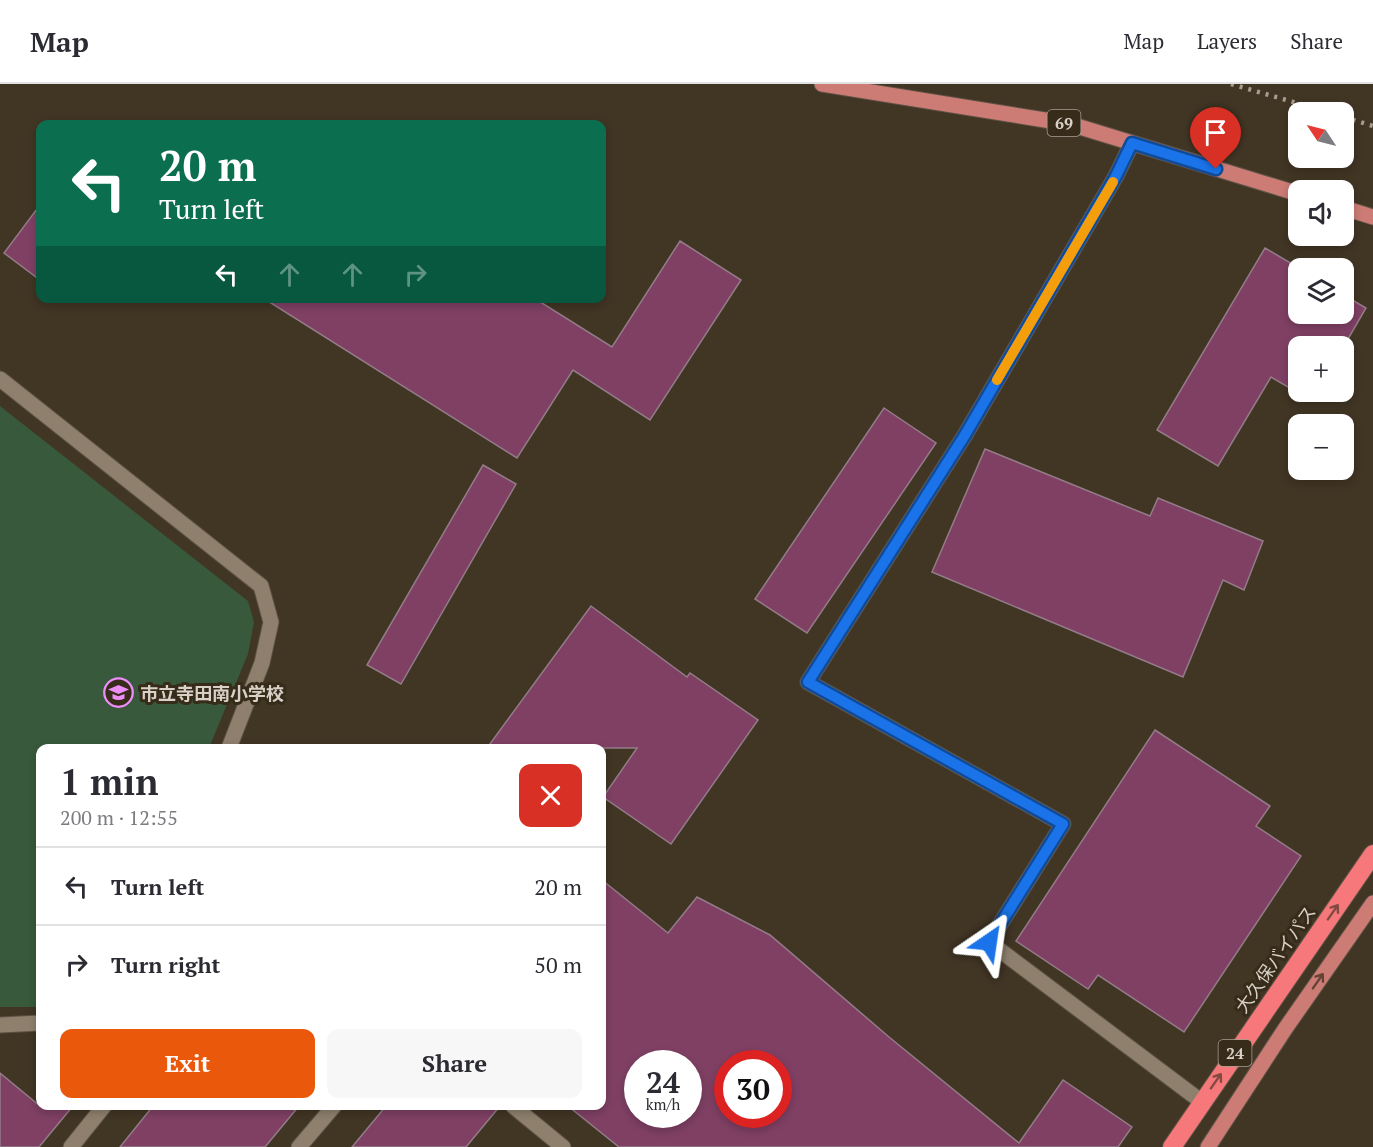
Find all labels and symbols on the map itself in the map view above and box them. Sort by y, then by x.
north arrow [1288,102,1354,168]
pin [1190,107,1241,169]
road number: 69 [1048,110,1080,136]
school or university icon: 市立寺田南小学校 [103,677,135,709]
place label: 市立寺田南小学校 [140,681,284,705]
street label: 大久保バイパス [1229,901,1321,1017]
one-way arrow [1327,904,1339,920]
position arrow [957,910,1021,974]
one-way arrow [1312,974,1324,990]
road number: 24 [1218,1040,1252,1066]
speed limit sign: 30 [714,1050,792,1128]
one-way arrow [1210,1073,1222,1090]

